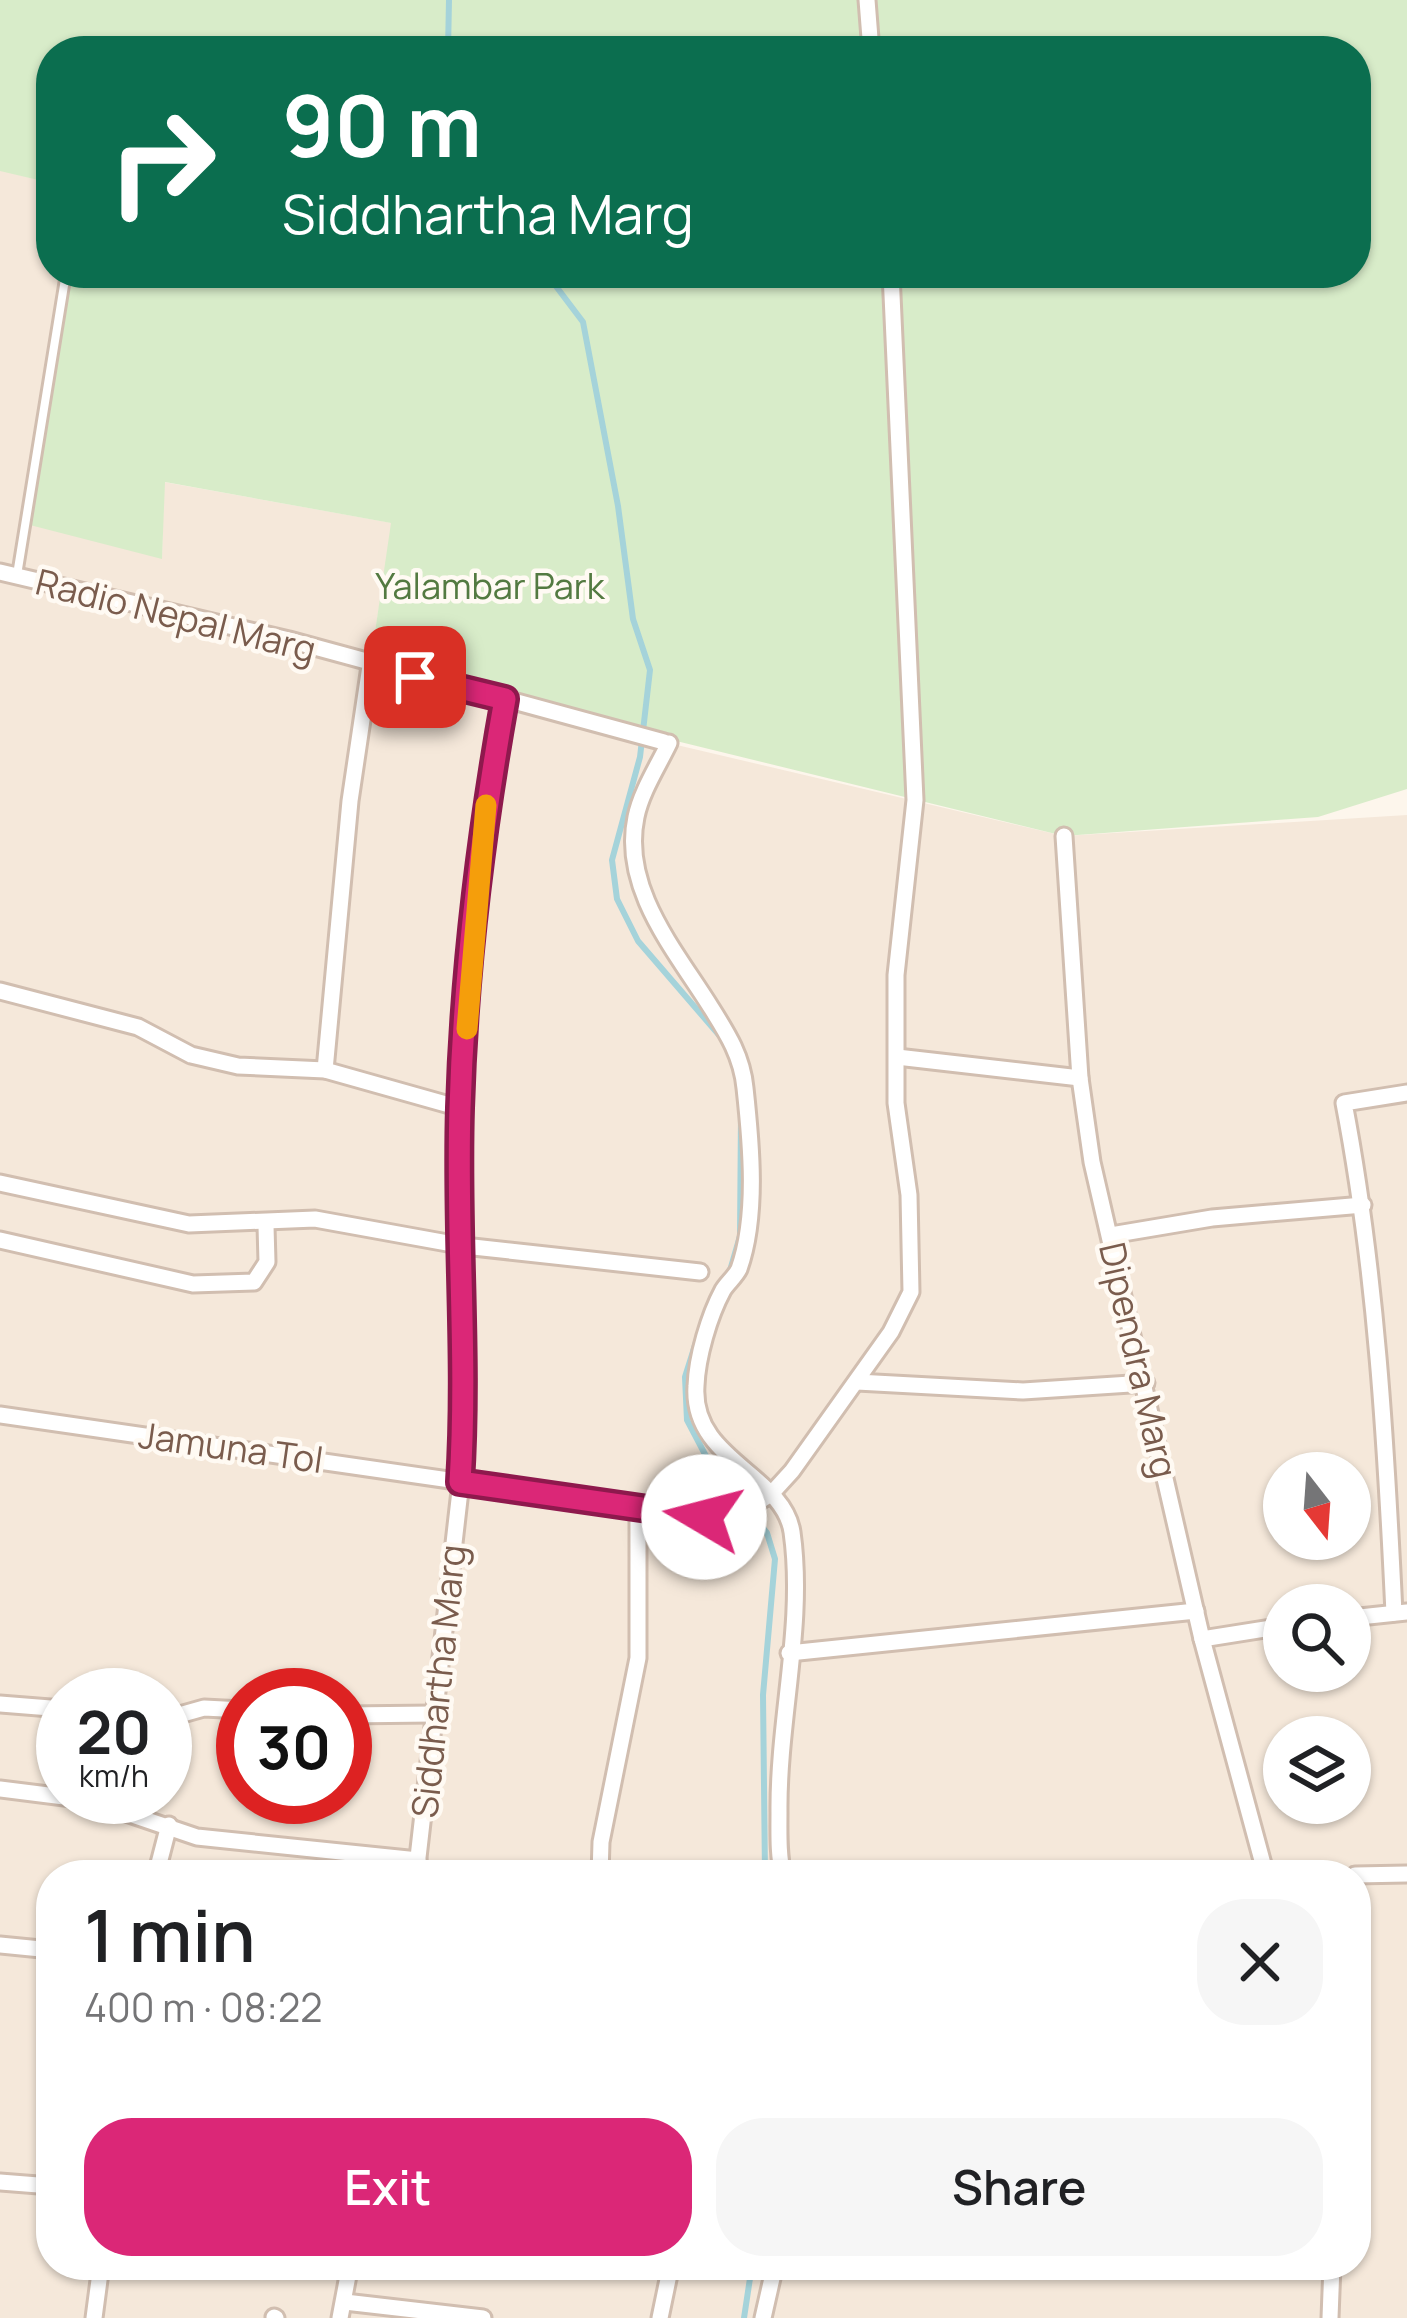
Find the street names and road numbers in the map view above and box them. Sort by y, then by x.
street label: Radio Nepal Marg [31,557,321,673]
street label: Dipendra Marg [1088,1237,1190,1483]
street label: Jamuna Tol [136,1410,326,1484]
street label: Siddhartha Marg [399,1542,477,1820]

